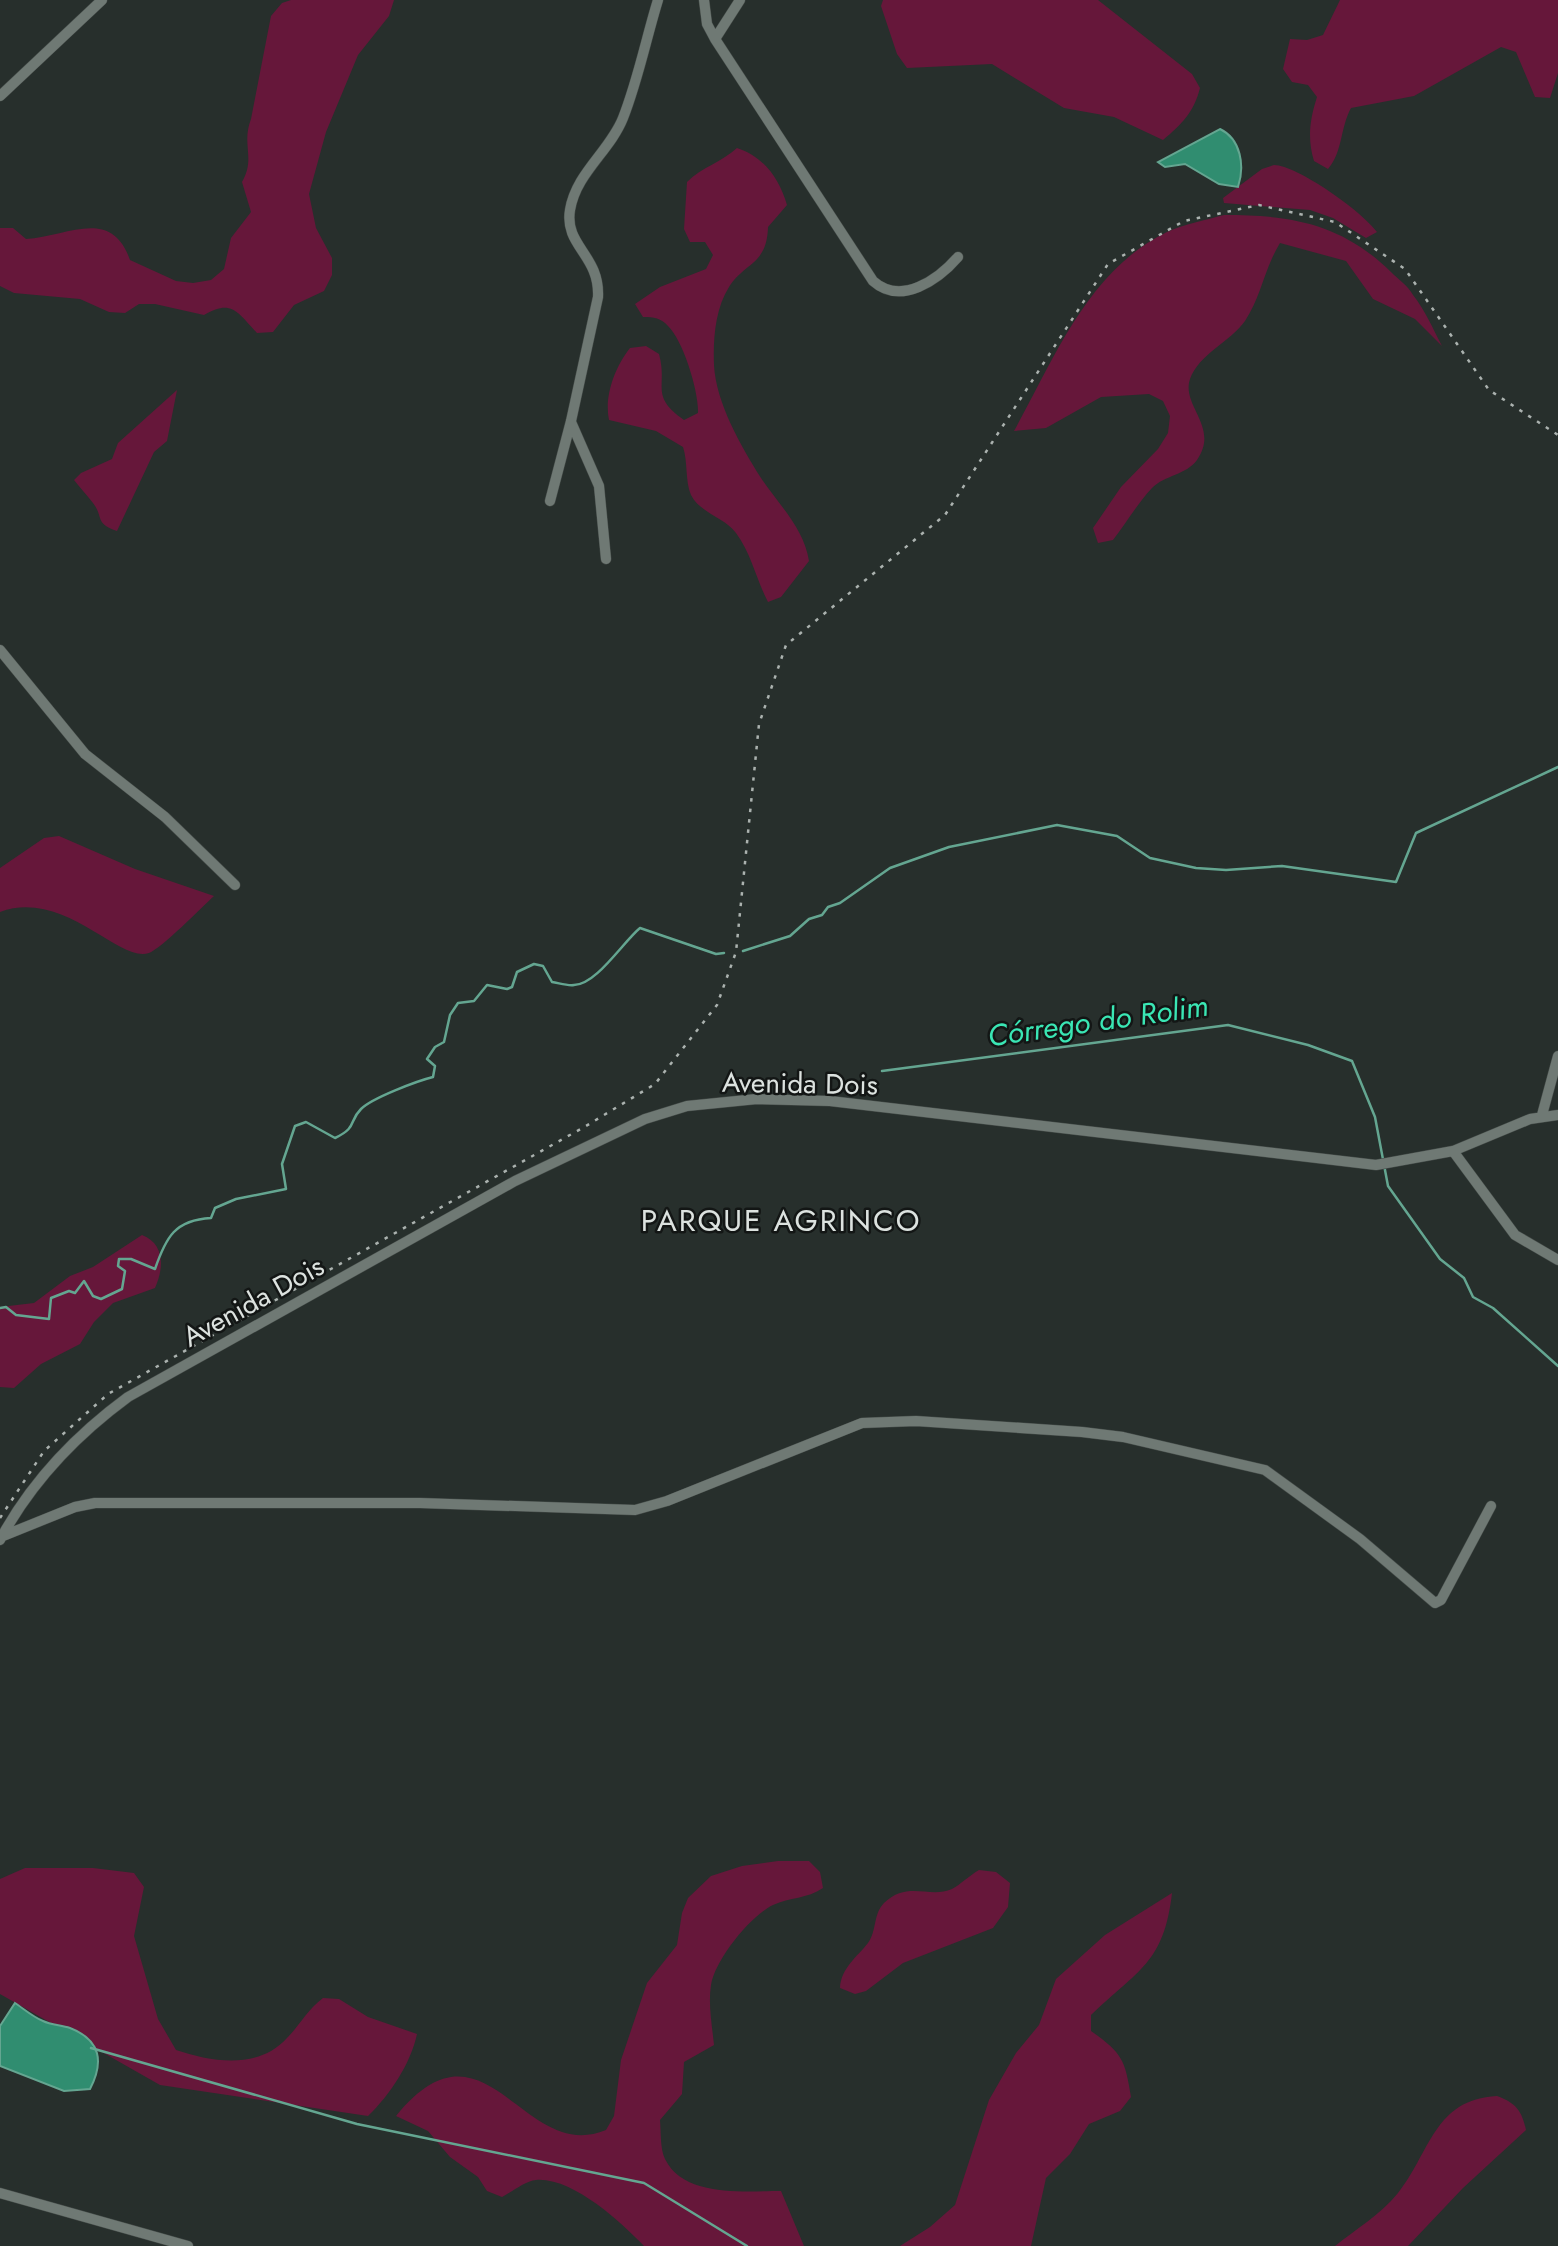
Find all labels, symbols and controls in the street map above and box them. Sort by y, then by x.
water label: Córrego do Rolim [985,984,1211,1057]
street label: Avenida Dois [722,1062,878,1105]
district label: PARQUE AGRINCO [641,1199,921,1242]
street label: Avenida Dois [175,1246,331,1357]

